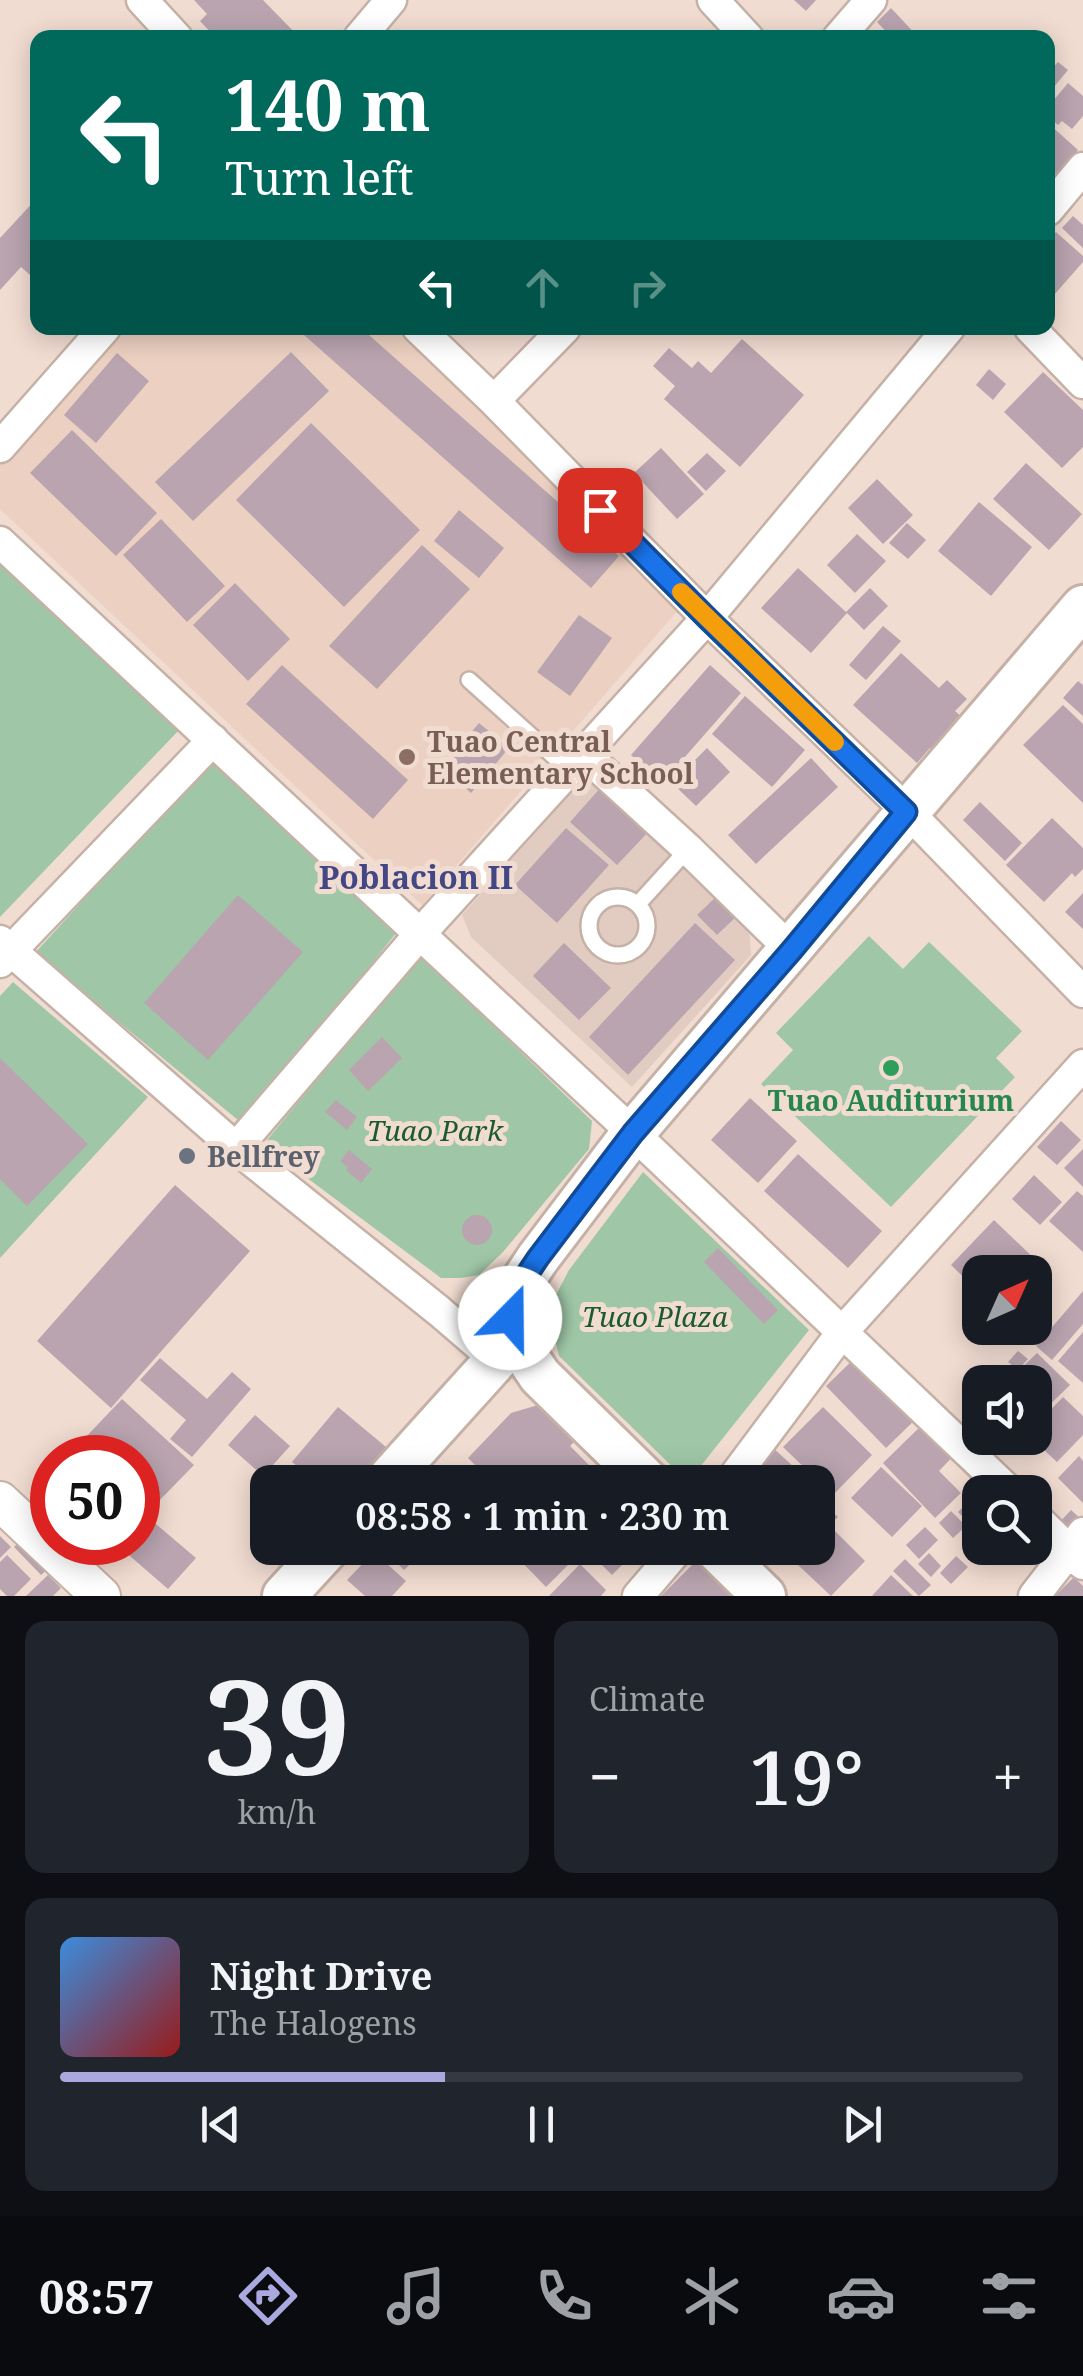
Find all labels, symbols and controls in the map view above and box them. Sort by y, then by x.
text: 140 m [225,56,431,152]
icon: left [60,70,190,200]
text: Turn left [225,147,414,208]
icon: left [410,260,465,315]
icon: ahead [515,260,570,315]
icon: right [620,260,675,315]
pin [558,468,643,553]
icon: arrive [573,483,628,538]
place label: Tuao Central Elementary School [427,722,694,792]
marker: Tuao Central Elementary School [396,746,418,768]
district label: Poblacion II [319,855,513,898]
marker: Tuao Auditurium [880,1057,902,1079]
place label: Tuao Auditurium [768,1081,1014,1119]
park label: Tuao Park [367,1111,504,1149]
place label: Bellfrey [207,1137,321,1175]
marker: Bellfrey [176,1145,198,1167]
north arrow [962,1255,1052,1345]
map controls [962,1255,1052,1565]
position arrow [458,1266,562,1370]
park label: Tuao Plaza [582,1297,729,1335]
button: sound [962,1365,1052,1455]
speed limit sign: 50 [30,1435,160,1565]
button: search [962,1475,1052,1565]
text: 08:58 · 1 min · 230 m [355,1489,730,1541]
text: 39 [204,1636,350,1813]
text: Climate [589,1677,705,1720]
text: 19° [749,1725,864,1827]
text: − [589,1738,621,1813]
text: + [992,1738,1023,1813]
text: km/h [238,1790,316,1833]
text: Night Drive [210,1949,432,2001]
text: The Halogens [210,2001,417,2044]
icon: previous [193,2097,248,2152]
icon: pause [514,2097,569,2152]
icon: next [835,2097,890,2152]
icon: directions [233,2261,303,2331]
icon: music [381,2261,451,2331]
icon: phone [529,2261,599,2331]
icon: climate [677,2261,747,2331]
icon: car [826,2261,896,2331]
icon: filters [974,2261,1044,2331]
text: 08:57 [39,2266,155,2327]

